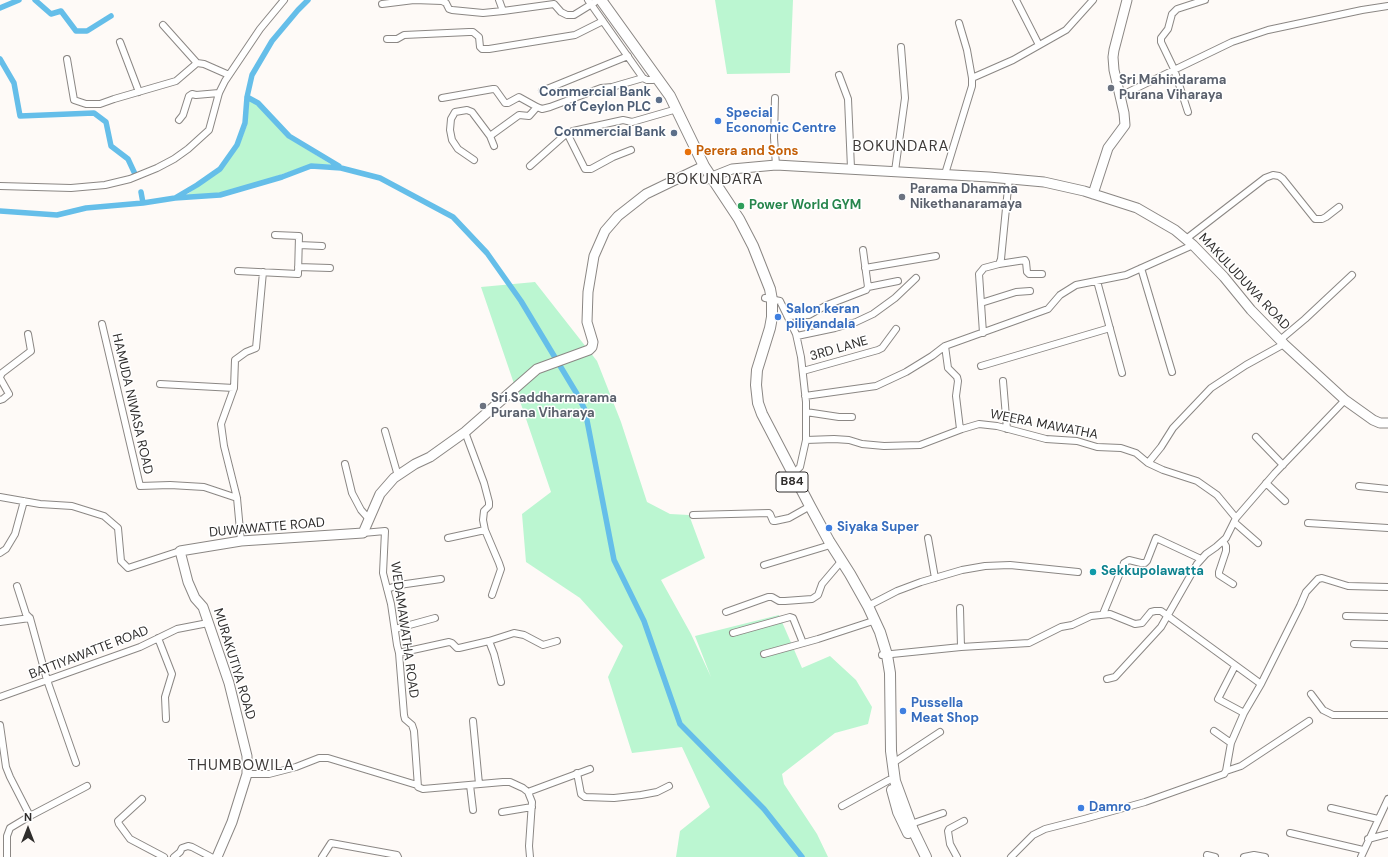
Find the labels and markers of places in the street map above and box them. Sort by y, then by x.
place label: Sri Mahindarama Purana Viharaya [1119,73,1226,104]
marker: Sri Mahindarama Purana Viharaya [1106,83,1116,93]
place label: Commercial Bank of Ceylon PLC [539,85,651,116]
marker: Commercial Bank of Ceylon PLC [654,95,664,105]
place label: Special Economic Centre [726,106,836,137]
marker: Special Economic Centre [713,116,723,126]
place label: Commercial Bank [554,125,666,141]
marker: Commercial Bank [669,128,679,138]
place label: Perera and Sons [696,144,798,160]
marker: Perera and Sons [683,147,693,157]
place label: Parama Dhamma Nikethanaramaya [910,182,1022,213]
marker: Parama Dhamma Nikethanaramaya [897,192,907,202]
place label: Power World GYM [749,198,861,214]
marker: Power World GYM [736,201,746,211]
place label: Salon keran piliyandala [786,302,860,333]
marker: Salon keran piliyandala [773,312,783,322]
place label: Sri Saddharmarama Purana Viharaya [491,391,617,422]
marker: Sri Saddharmarama Purana Viharaya [478,401,488,411]
place label: Siyaka Super [837,520,919,536]
marker: Siyaka Super [824,523,834,533]
place label: Sekkupolawatta [1101,564,1204,580]
marker: Sekkupolawatta [1088,567,1098,577]
place label: Pussella Meat Shop [911,696,979,727]
marker: Pussella Meat Shop [898,706,908,716]
place label: Damro [1089,800,1131,816]
marker: Damro [1076,803,1086,813]

